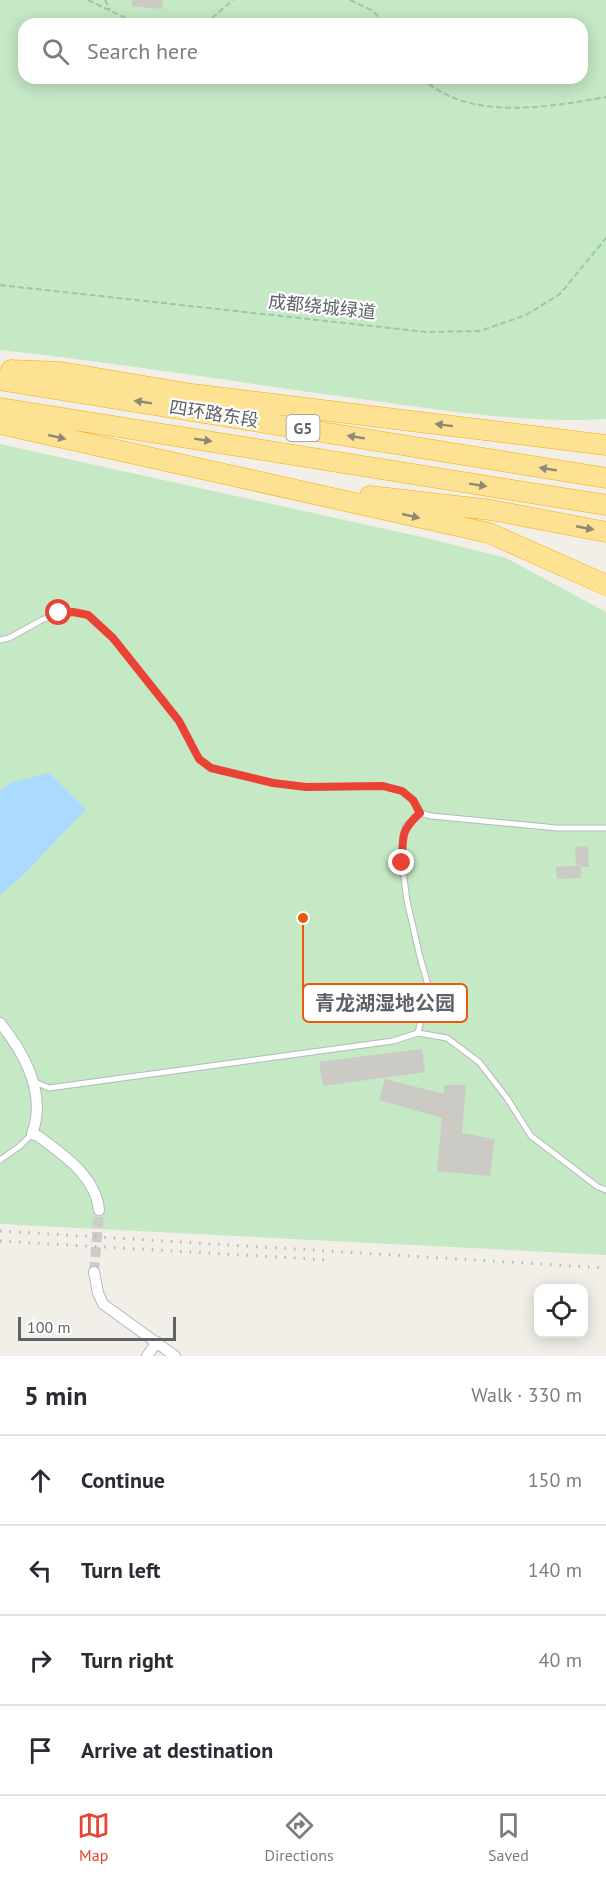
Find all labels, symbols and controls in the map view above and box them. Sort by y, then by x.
search box [18,18,588,84]
icon: search [39,35,72,68]
text: Search here [87,37,198,65]
street label: 成都绕城绿道 [267,289,377,324]
street label: 四环路东段 [168,395,260,432]
one-way arrow [133,397,152,406]
road number: G5 [286,415,320,441]
one-way arrow [434,420,453,430]
one-way arrow [346,432,365,441]
one-way arrow [48,433,67,442]
one-way arrow [194,435,213,444]
one-way arrow [539,464,558,473]
one-way arrow [469,480,488,489]
one-way arrow [402,512,421,521]
one-way arrow [576,524,595,533]
route start [45,599,71,625]
route end [388,849,414,875]
callout: 青龙湖湿地公园 [303,984,467,1022]
text: 青龙湖湿地公园 [315,990,455,1016]
map controls [534,1284,588,1338]
button: locate [534,1284,588,1338]
scale bar [18,1314,176,1342]
text: 100 m [27,1317,70,1337]
text: 5 min [24,1379,87,1412]
text: Walk · 330 m [471,1382,582,1408]
icon: ahead [24,1464,57,1497]
text: Continue [81,1466,165,1494]
text: 150 m [528,1467,582,1493]
icon: left [24,1554,57,1587]
text: Turn left [81,1556,161,1584]
text: 140 m [528,1557,582,1583]
icon: right [24,1644,57,1677]
text: Turn right [81,1646,173,1674]
text: 40 m [539,1647,582,1673]
icon: arrive [24,1734,57,1767]
text: Arrive at destination [81,1736,273,1764]
tab: Map [77,1809,110,1865]
tab: Directions [265,1809,334,1865]
tab: Saved [488,1809,529,1865]

